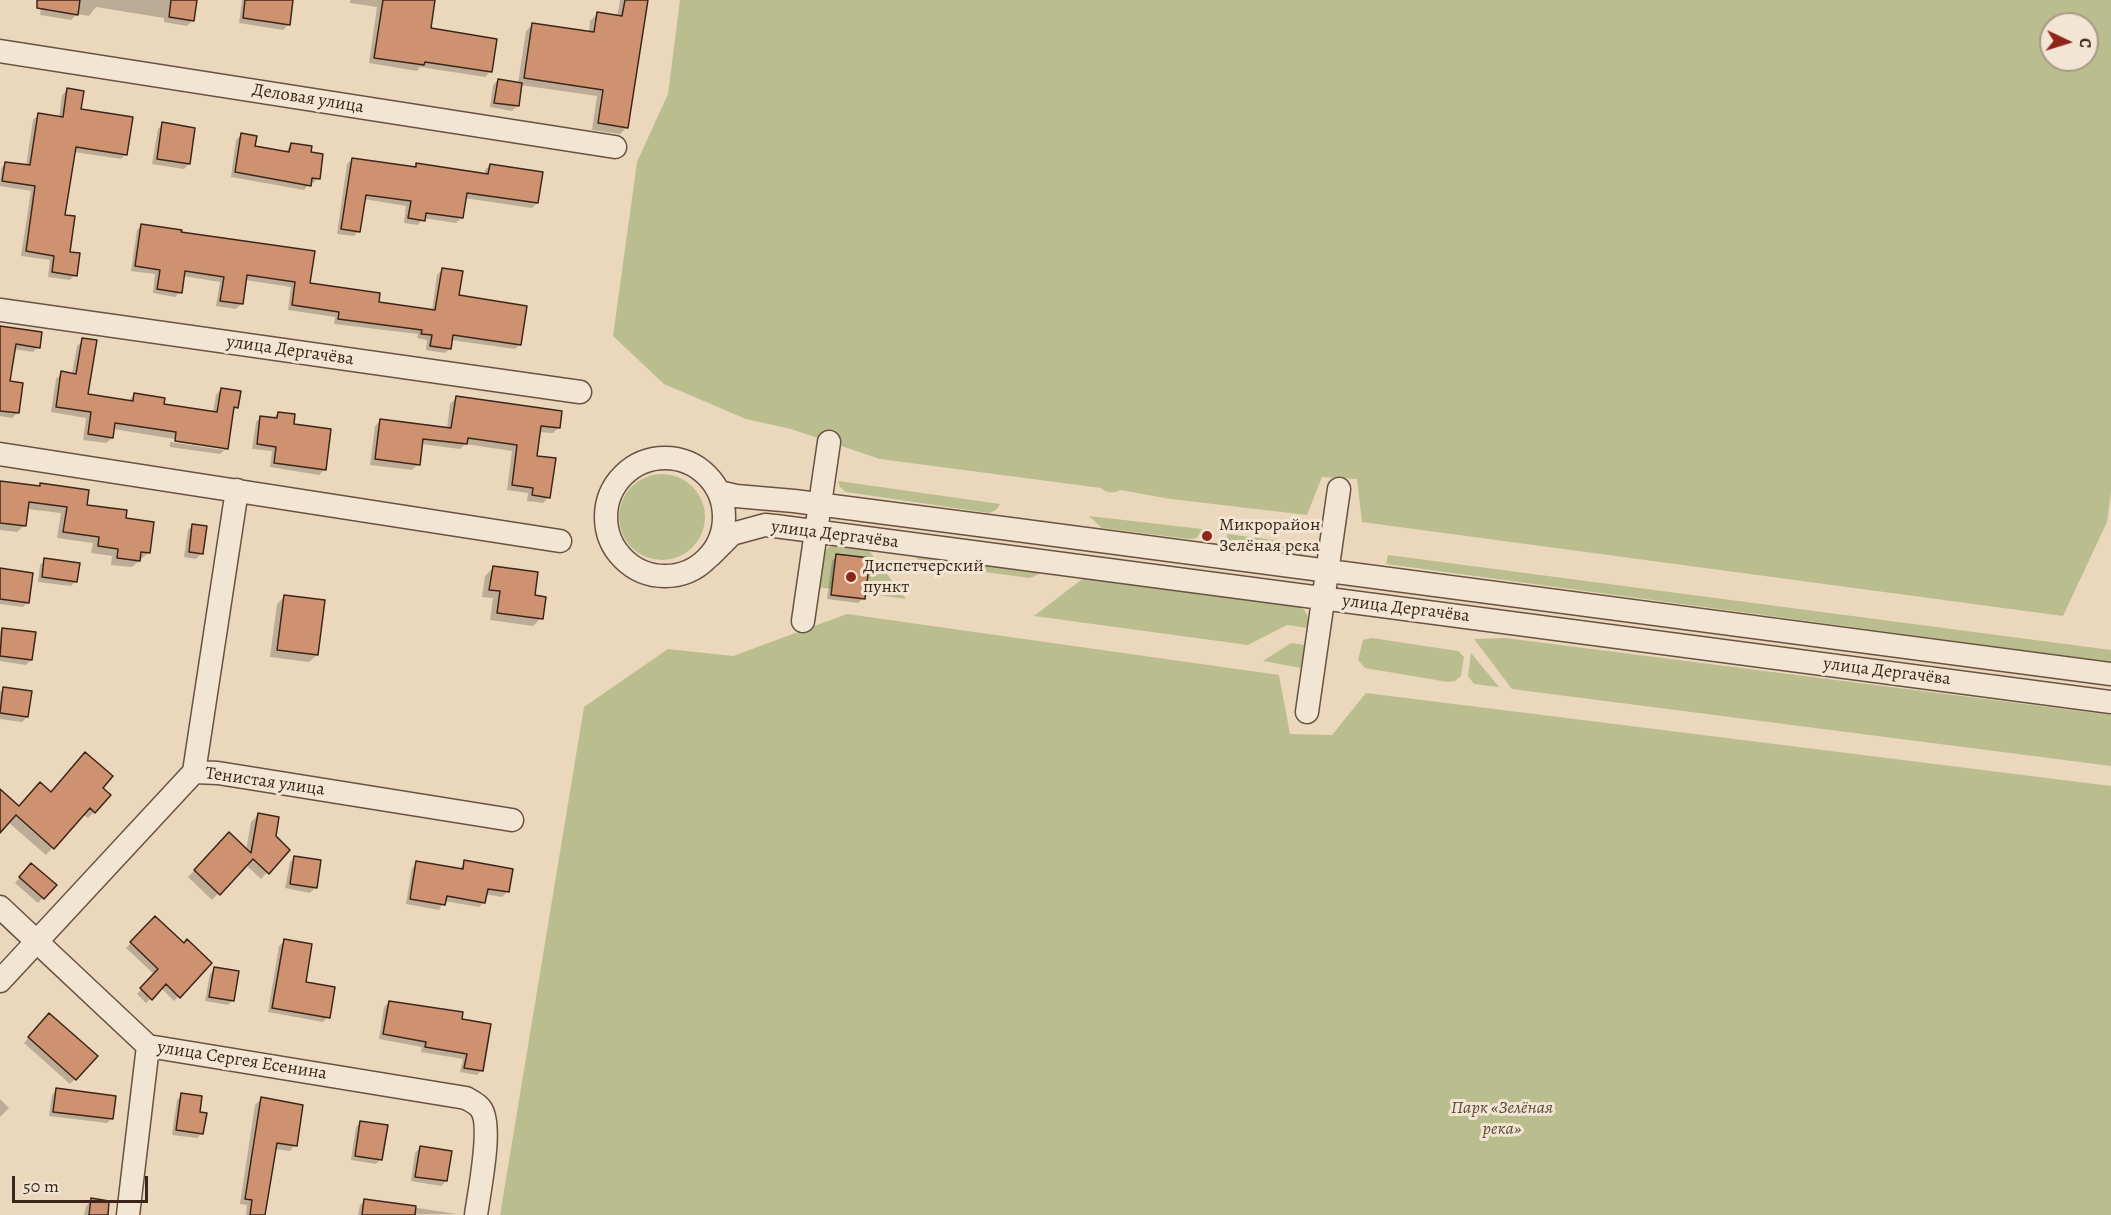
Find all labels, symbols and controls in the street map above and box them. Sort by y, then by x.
north arrow [2039,12,2099,72]
text: С [2074,37,2096,49]
street label: Деловая улица [251,80,365,118]
street label: улица Дергачёва [225,331,355,371]
place label: Микрорайон Зелёная река [1219,515,1320,558]
street label: улица Дергачёва [770,516,900,554]
marker: Микрорайон Зелёная река [1200,529,1214,543]
place label: Диспетчерский пункт [863,556,984,598]
marker: Диспетчерский пункт [844,570,858,584]
street label: улица Дергачёва [1341,590,1471,628]
street label: улица Дергачёва [1822,653,1952,691]
street label: Тенистая улица [204,763,326,801]
street label: улица Сергея Есенина [156,1037,328,1085]
park label: Парк «Зелёная река» [1451,1098,1553,1140]
scale bar [15,1164,152,1202]
text: 50 m [23,1174,59,1198]

